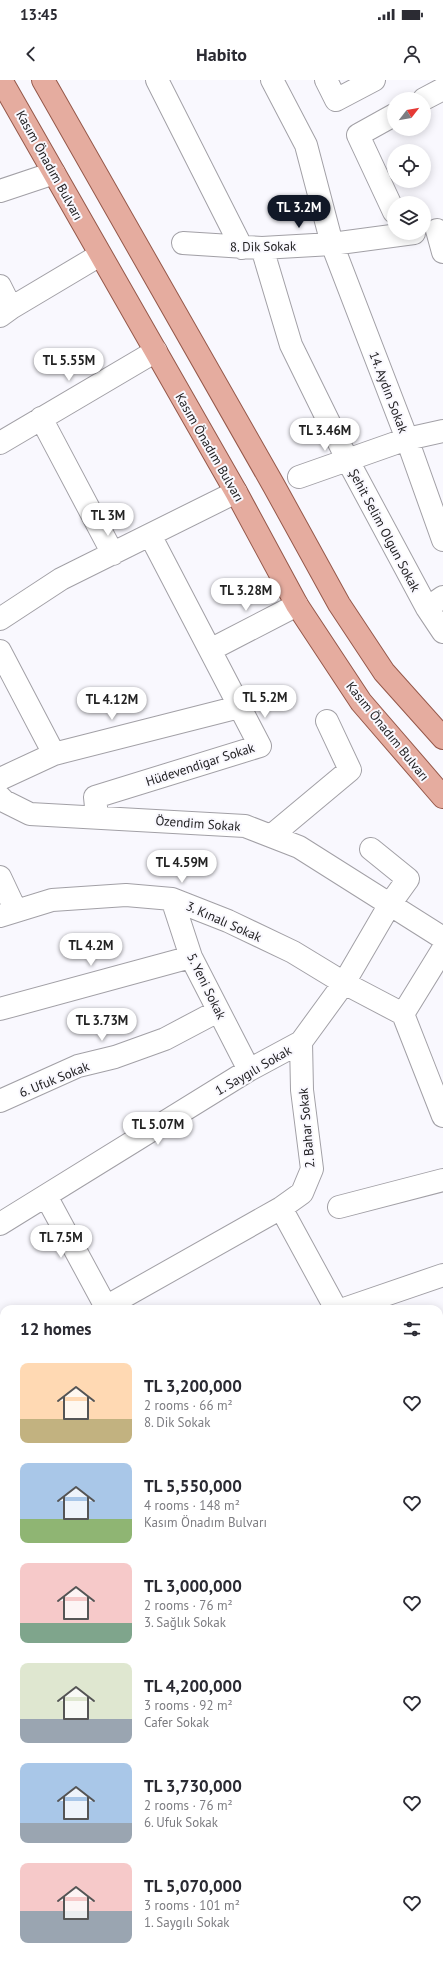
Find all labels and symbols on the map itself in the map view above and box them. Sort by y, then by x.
north arrow [387,92,431,136]
street label: Kasım Önadım Bulvarı [12,107,87,223]
pin: TL 3.2M [262,195,336,229]
street label: 8. Dik Sokak [230,237,297,256]
pin: TL 5.55M [28,348,110,382]
street label: 14. Aydın Sokak [365,349,412,436]
street label: Kasım Önadım Bulvarı [171,390,248,505]
pin: TL 3.46M [284,418,366,452]
street label: Şehit Selim Olgun Sokak [345,466,425,595]
pin: TL 3M [80,503,136,537]
pin: TL 3.28M [205,578,287,612]
street label: Kasım Önadım Bulvarı [342,678,433,784]
pin: TL 5.2M [228,685,302,719]
pin: TL 4.12M [71,687,153,721]
street label: Hüdevendigar Sokak [144,739,257,790]
street label: Özendim Sokak [155,812,242,835]
pin: TL 4.59M [141,850,223,884]
street label: 3. Kınalı Sokak [183,897,265,946]
pin: TL 4.2M [54,933,128,967]
street label: 5. Yeni Sokak [183,950,230,1023]
pin: TL 3.73M [61,1008,143,1042]
street label: 1. Saygılı Sokak [212,1041,295,1099]
street label: 6. Ufuk Sokak [17,1057,92,1101]
street label: 2. Bahar Sokak [294,1086,318,1169]
pin: TL 5.07M [117,1112,199,1146]
pin: TL 7.5M [24,1225,98,1259]

